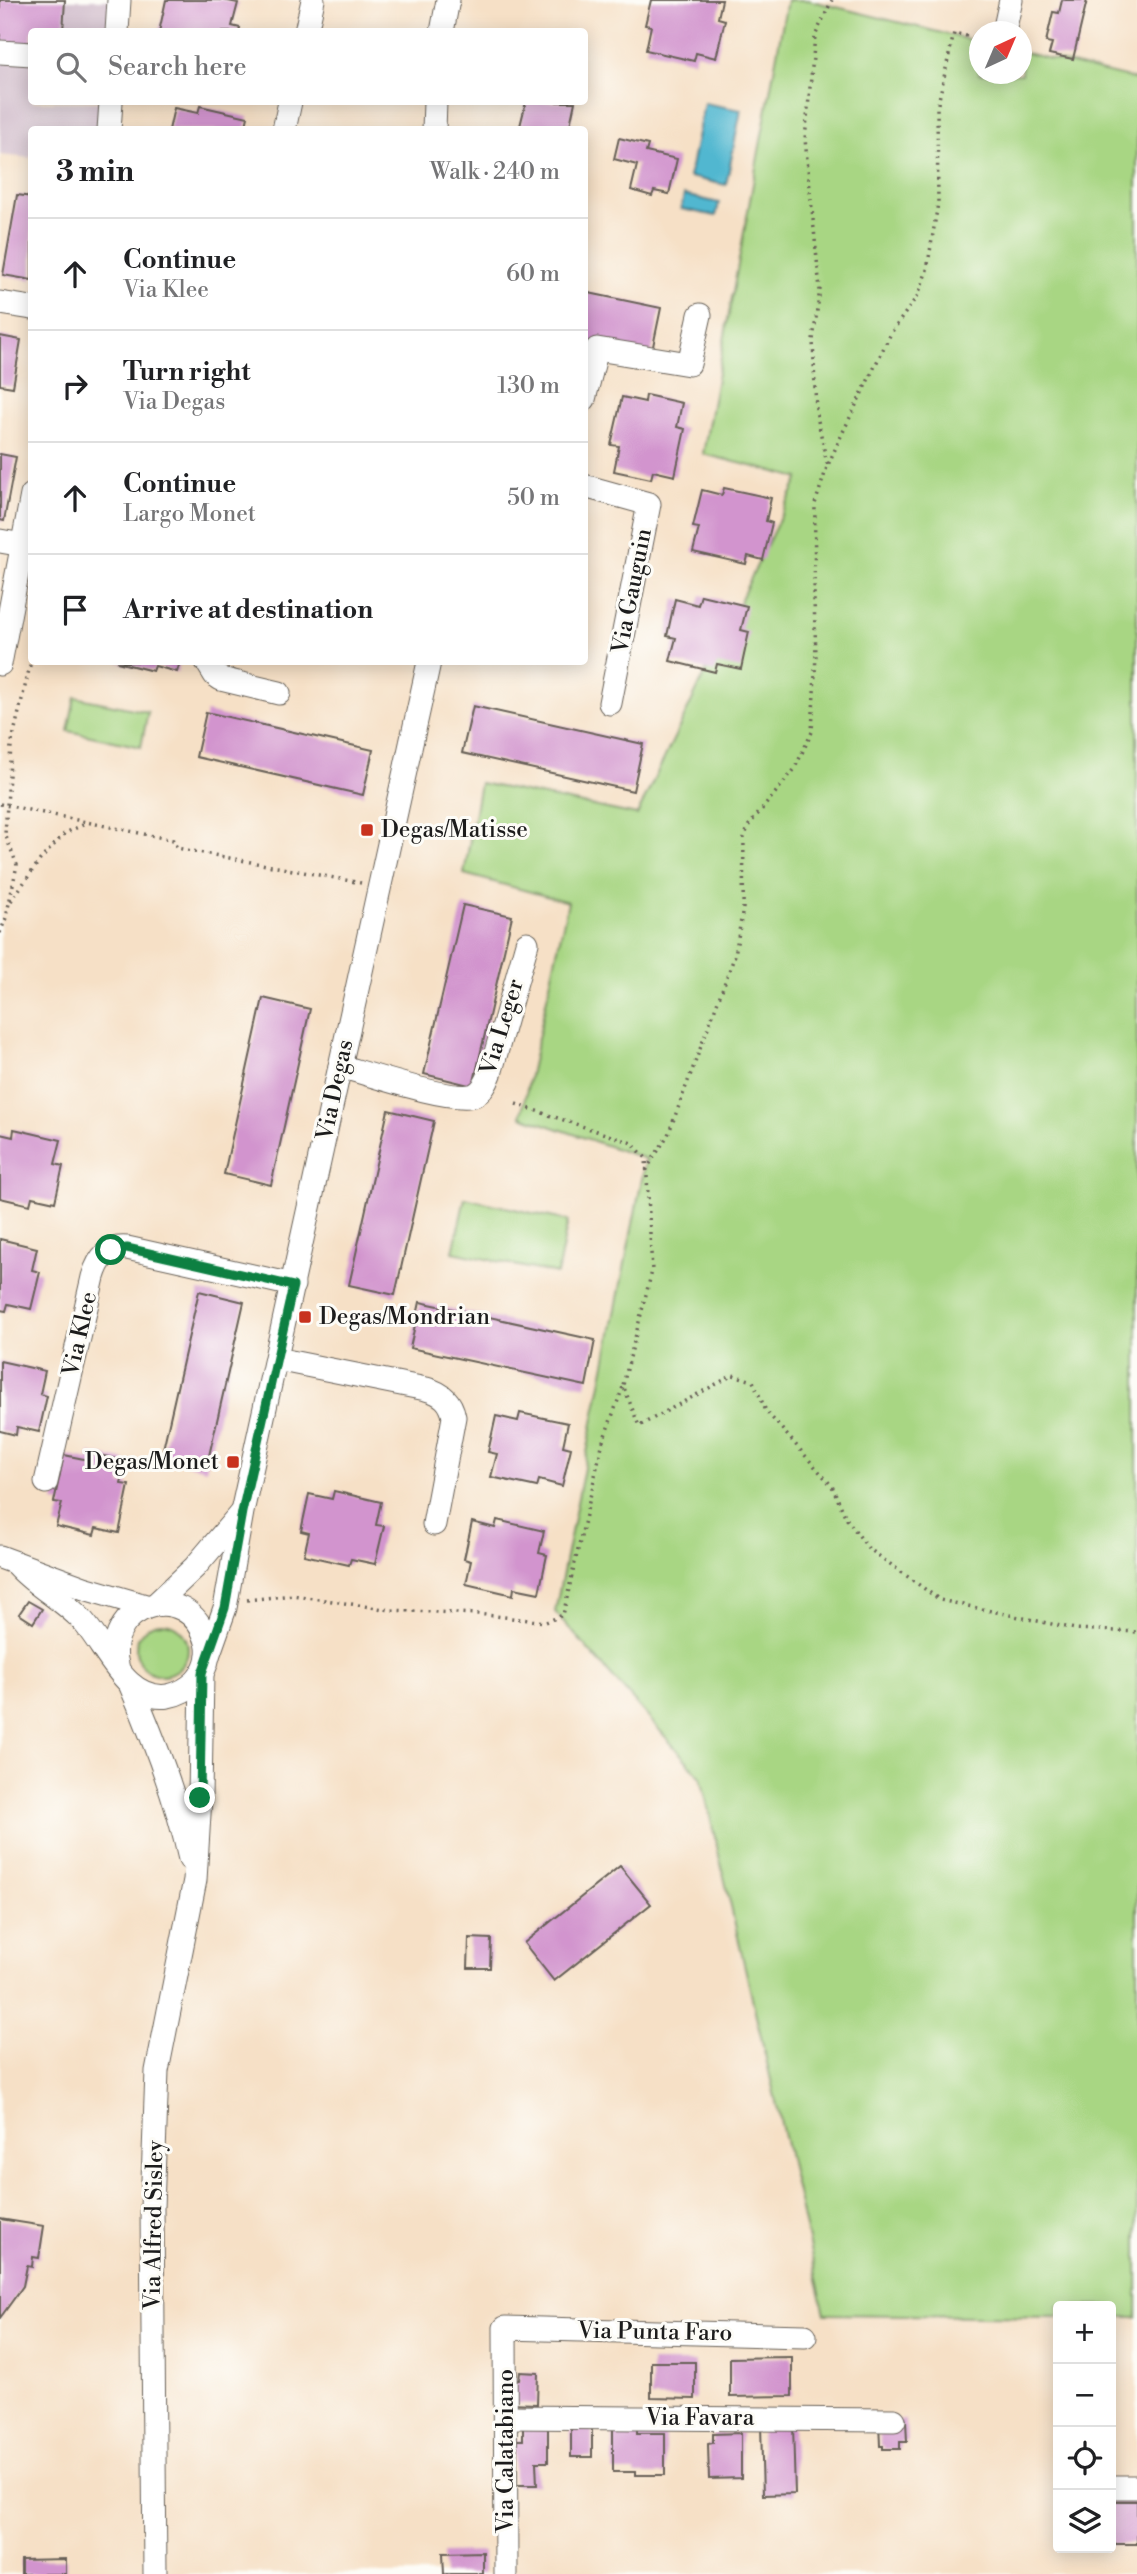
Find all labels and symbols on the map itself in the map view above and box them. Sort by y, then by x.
north arrow [969,21,1032,84]
street label: Via Gauguin [606,526,658,657]
place label: Degas/Matisse [381,816,528,844]
marker: Degas/Matisse [359,822,375,838]
street label: Via Leger [474,975,530,1079]
street label: Via Degas [310,1037,359,1144]
route start [95,1234,126,1265]
street label: Via Klee [56,1289,103,1380]
place label: Degas/Mondrian [319,1303,490,1331]
marker: Degas/Mondrian [297,1309,313,1325]
place label: Degas/Monet [85,1448,219,1476]
marker: Degas/Monet [225,1454,241,1470]
route end [184,1782,215,1813]
street label: Via Alfred Sisley [139,2139,169,2311]
street label: Via Punta Faro [576,2317,733,2347]
street label: Via Calatabiano [492,2369,520,2534]
street label: Via Favara [645,2404,755,2432]

